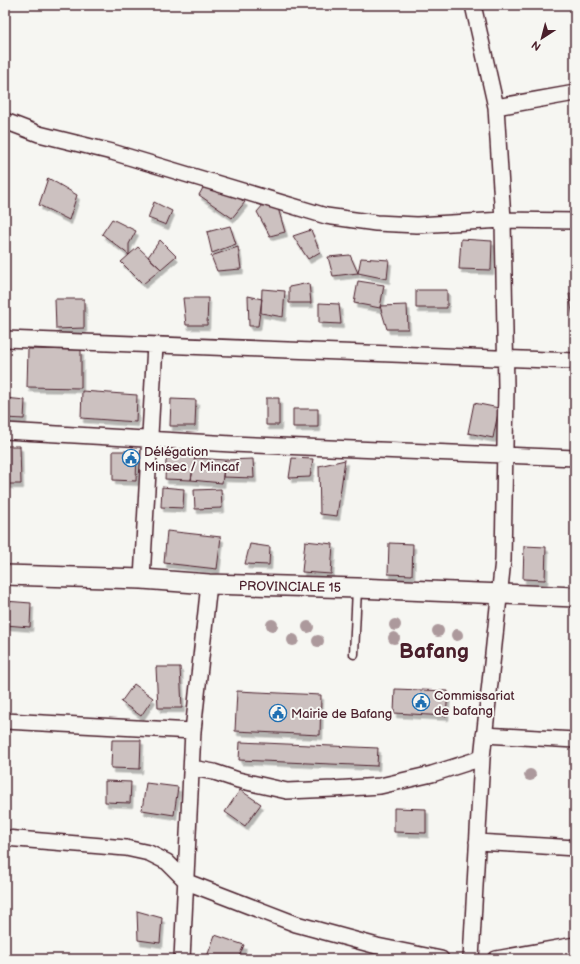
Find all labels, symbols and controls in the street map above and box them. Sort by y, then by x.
north arrow [522,18,562,58]
text: N [529,38,544,53]
place label: Délégation Minsec / Mincaf [144,444,239,475]
public building icon: Délégation Minsec / Mincaf [121,448,141,468]
street label: PROVINCIALE 15 [239,578,341,596]
district label: Bafang [399,639,469,664]
place label: Commissariat de bafang [434,688,514,719]
public building icon: Commissariat de bafang [411,692,431,712]
public building icon: Mairie de Bafang [268,703,288,723]
place label: Mairie de Bafang [291,706,392,722]

